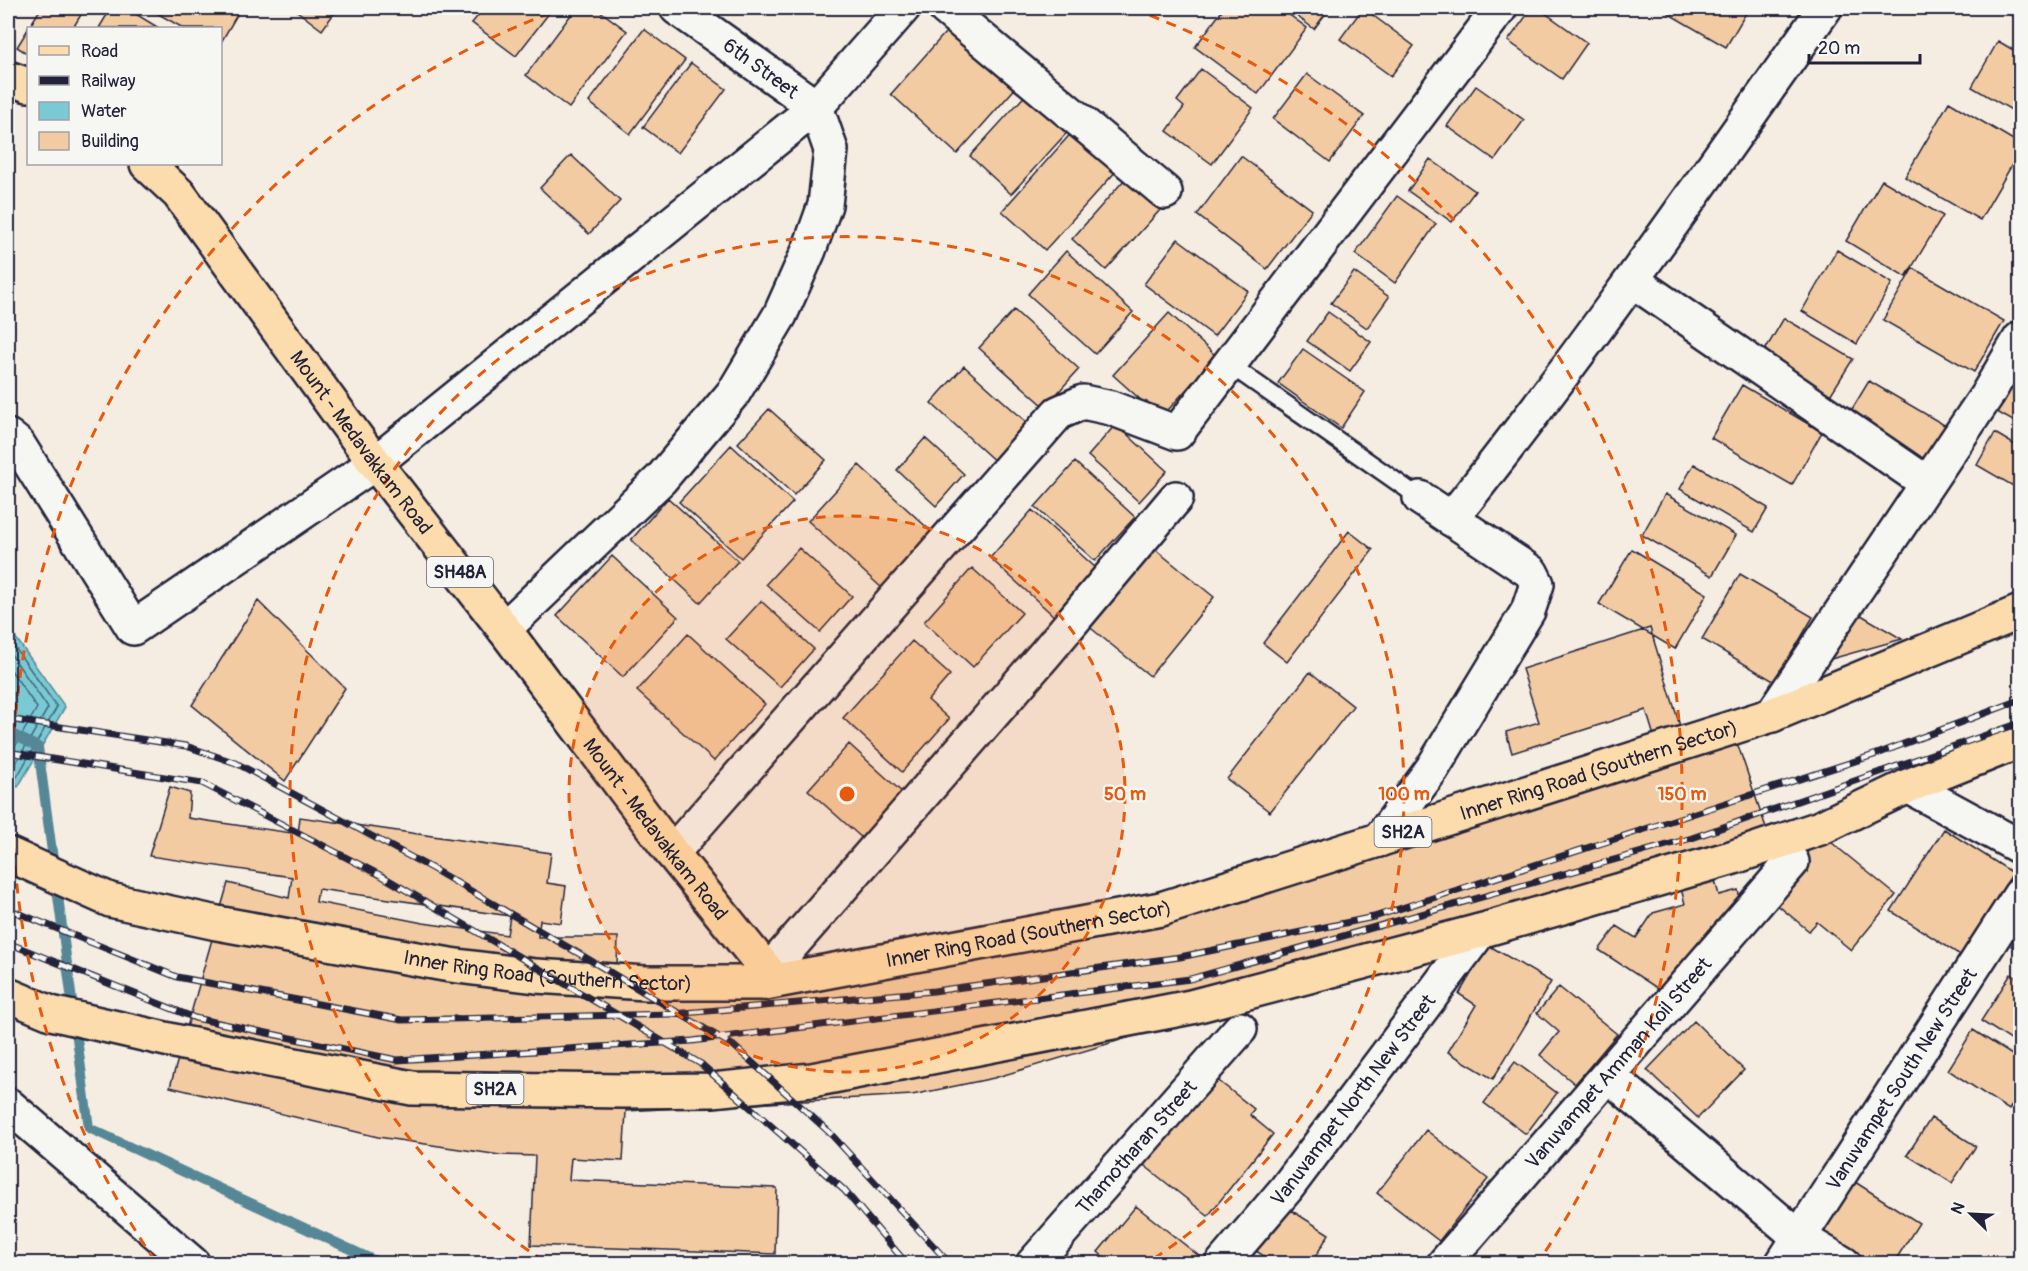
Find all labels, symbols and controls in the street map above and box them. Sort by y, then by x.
legend [27,27,222,165]
scale bar [1809,27,1920,65]
street label: 6th Street [718,33,804,105]
text: 20 m [1818,37,1860,60]
text: Road [81,40,118,63]
text: Railway [81,70,136,93]
text: Water [81,100,127,123]
text: Building [81,130,139,153]
street label: Mount - Medavakkam Road [284,346,438,539]
road number: SH48A [427,557,493,587]
street label: Inner Ring Road (Southern Sector) [1457,715,1741,826]
street label: Mount - Medavakkam Road [577,733,733,925]
text: 50 m [1104,783,1146,806]
text: 100 m [1378,783,1430,806]
text: 150 m [1658,783,1707,806]
centre of rings [837,784,857,804]
road number: SH2A [1374,817,1432,847]
street label: Inner Ring Road (Southern Sector) [884,895,1175,973]
street label: Inner Ring Road (Southern Sector) [401,945,692,996]
street label: Vanuvampet Amman Koil Street [1520,951,1718,1174]
street label: Vanuvampet South New Street [1821,963,1983,1195]
street label: Vanuvampet North New Street [1265,989,1442,1211]
road number: SH2A [466,1074,524,1104]
street label: Thamotharan Street [1071,1074,1203,1220]
north arrow [1941,1184,2001,1244]
text: N [1947,1199,1970,1217]

